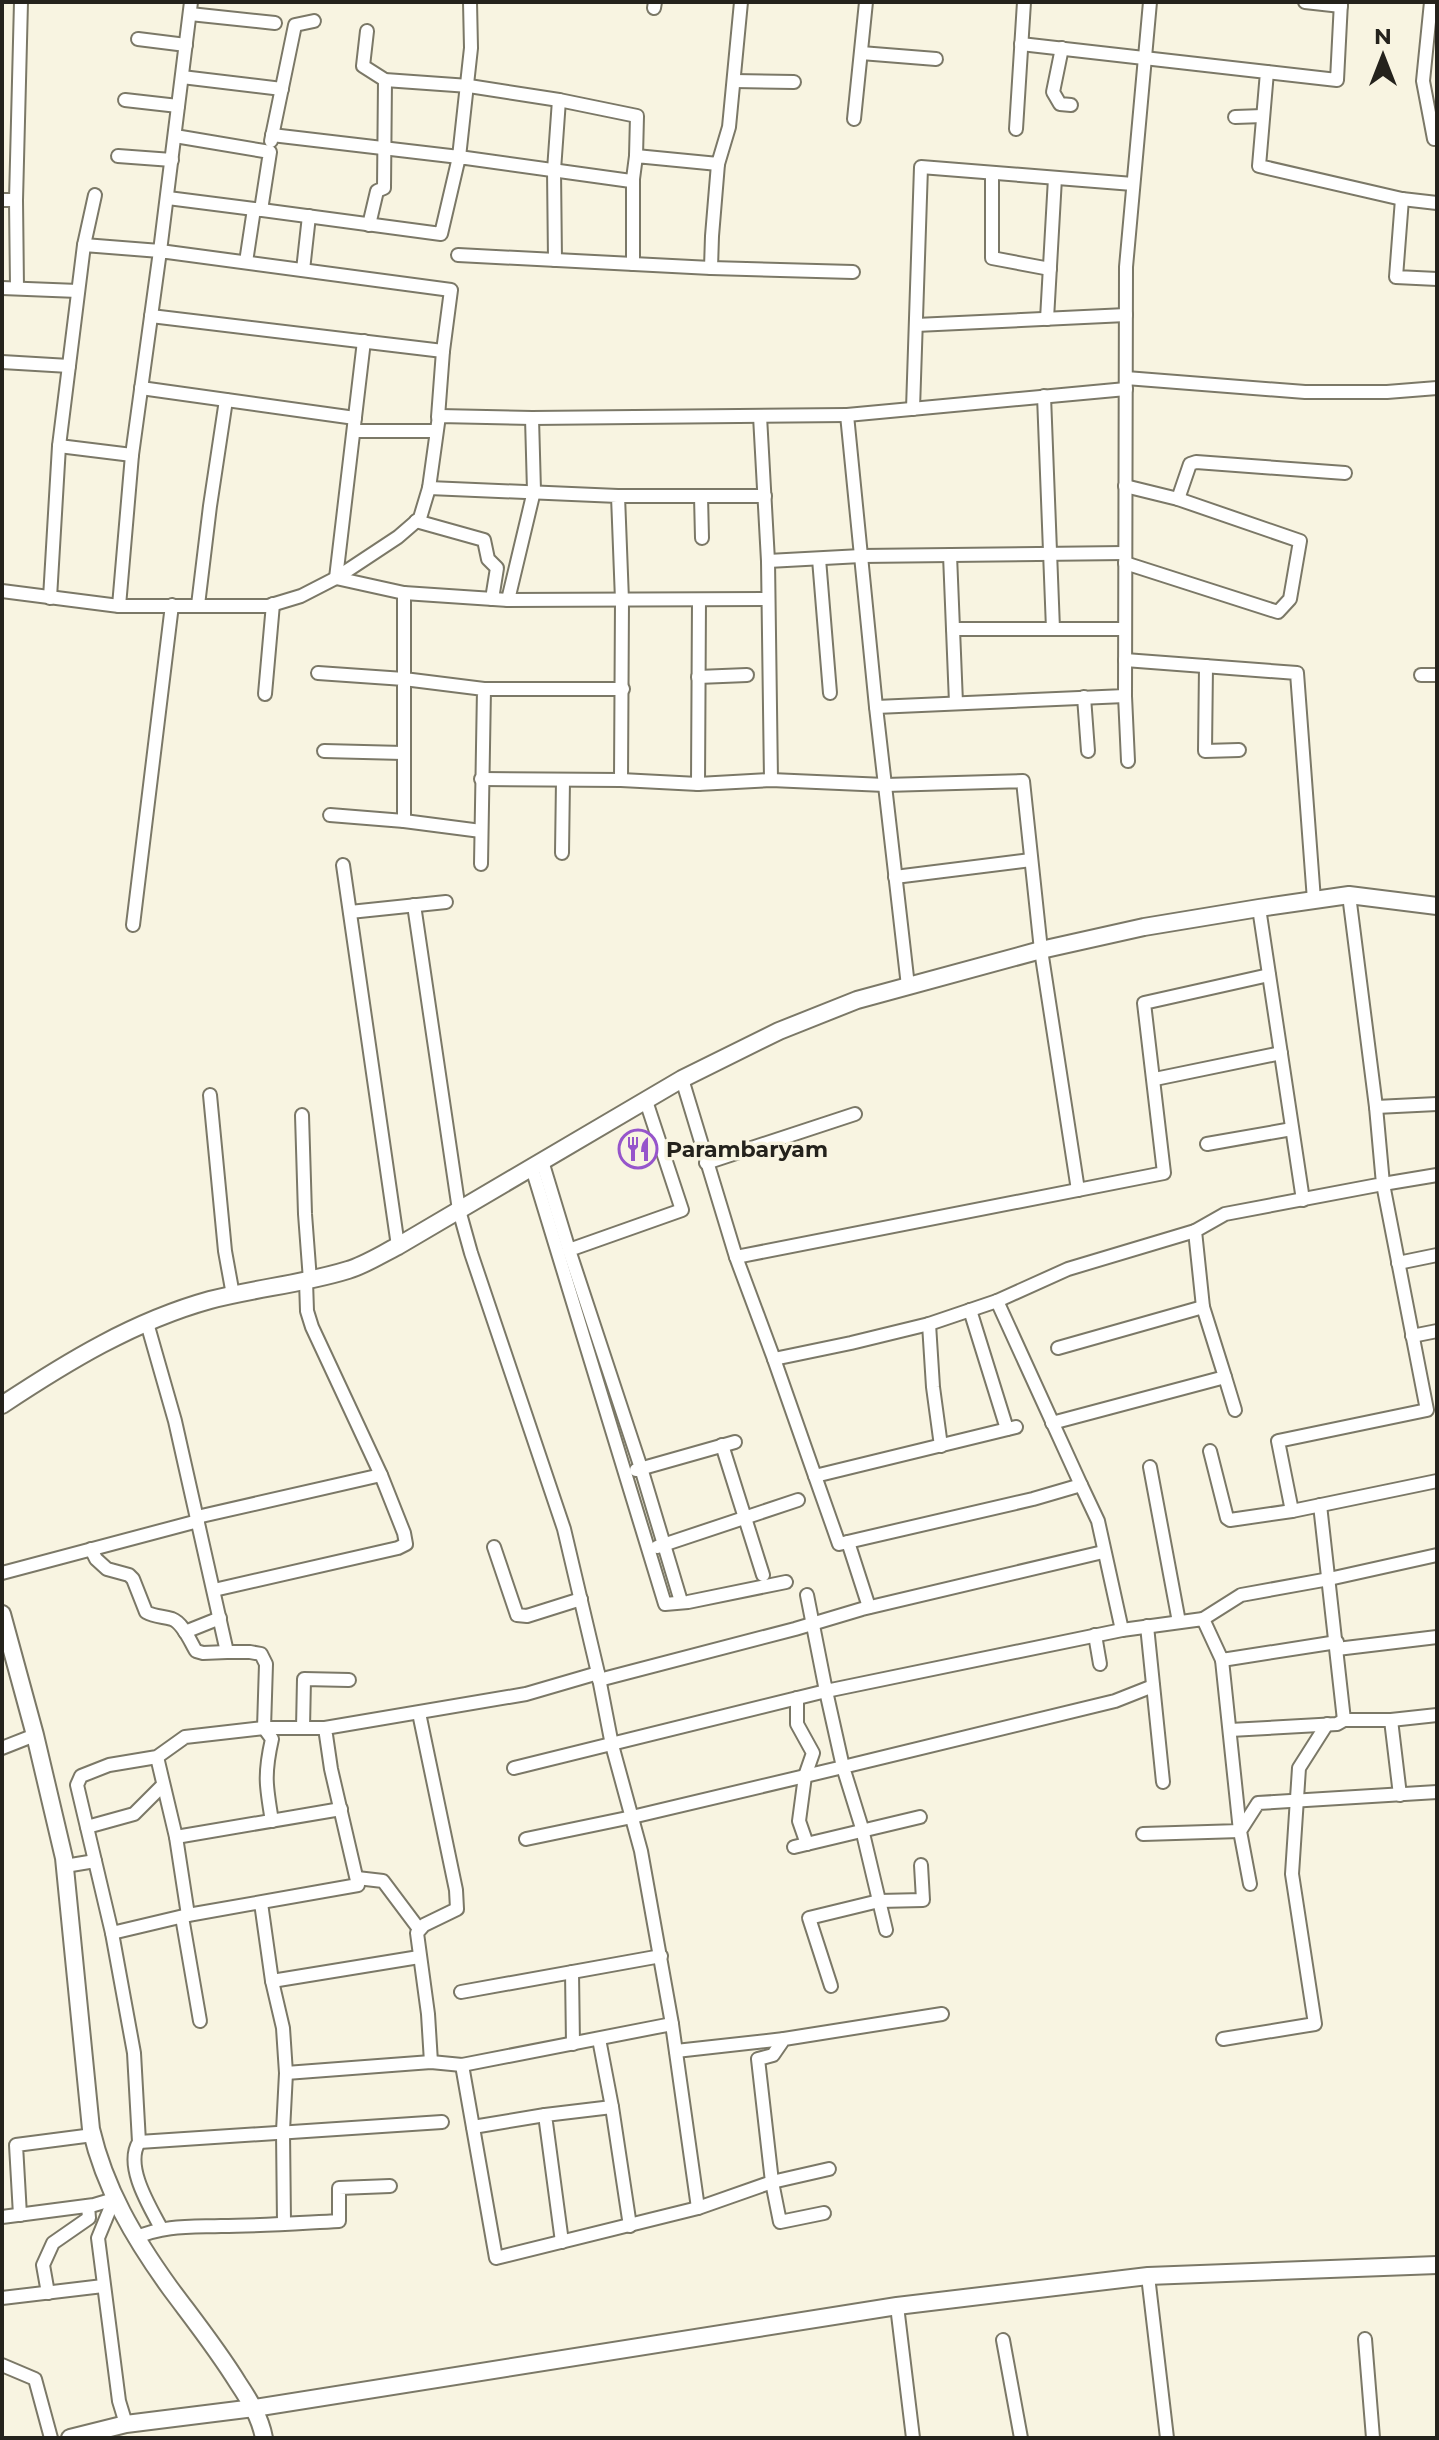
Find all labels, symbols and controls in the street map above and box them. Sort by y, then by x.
north arrow [1343,16,1423,96]
text: N [1374,23,1392,50]
restaurant icon: Parambaryam [617,1128,659,1170]
place label: Parambaryam [666,1136,828,1163]

